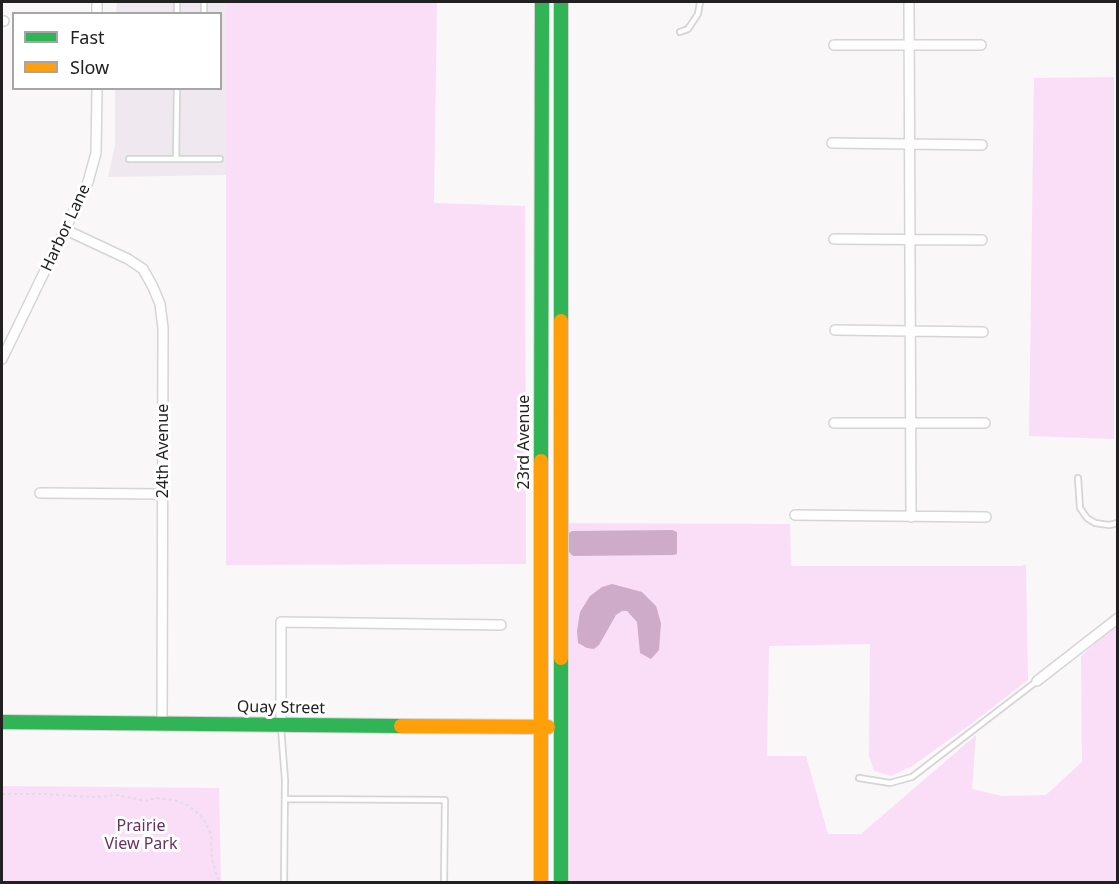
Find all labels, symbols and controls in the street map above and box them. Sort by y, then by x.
legend [12,12,222,90]
text: Fast [70,25,105,49]
text: Slow [70,55,109,79]
street label: Harbor Lane [37,181,95,275]
street label: 23rd Avenue [514,395,534,489]
street label: 24th Avenue [153,404,173,498]
street label: Quay Street [237,698,325,718]
park label: Prairie View Park [105,816,177,854]

